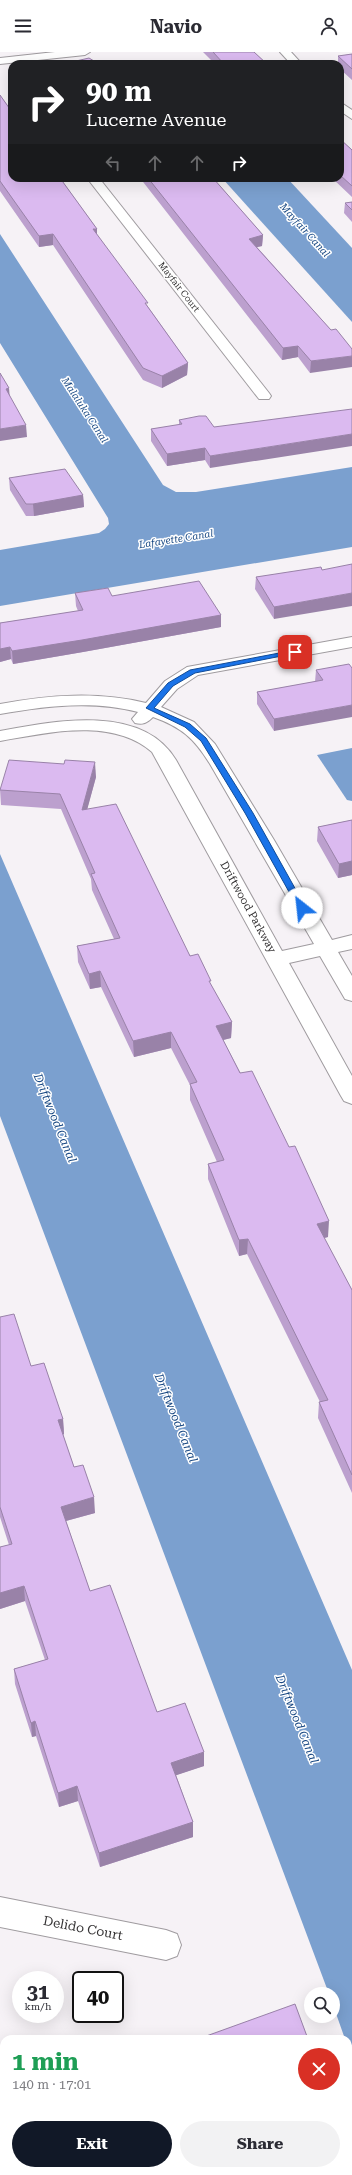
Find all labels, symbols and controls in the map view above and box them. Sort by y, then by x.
icon: menu [12,15,34,37]
icon: person [318,15,340,37]
text: Navio [150,16,202,37]
text: 90 m [86,75,151,108]
icon: right [20,76,72,128]
text: Lucerne Avenue [86,109,226,130]
icon: left [102,152,124,174]
icon: ahead [144,152,166,174]
icon: ahead [186,152,208,174]
icon: right [228,152,250,174]
water label: Mayfair Canal [277,200,332,259]
street label: Mayfair Court [156,260,202,314]
water label: Malaluka Canal [59,374,110,445]
water label: Lafayette Canal [137,528,214,550]
pin [278,635,312,669]
icon: arrive [284,641,306,663]
street label: Driftwood Parkway [217,859,279,956]
position arrow [281,887,323,929]
water label: Driftwood Canal [30,1071,79,1165]
water label: Driftwood Canal [151,1371,200,1465]
water label: Driftwood Canal [272,1672,321,1766]
street label: Delido Court [42,1913,124,1943]
speed limit sign: 40 [72,1971,124,2023]
text: 31 [27,1980,49,2004]
map controls [304,1987,340,2023]
button: search [304,1987,340,2023]
text: km/h [25,2001,51,2012]
text: 1 min [12,2048,79,2076]
button: close [298,2048,340,2090]
text: 140 m · 17:01 [12,2077,91,2092]
button: Exit [12,2121,172,2167]
button: Share [180,2121,340,2167]

